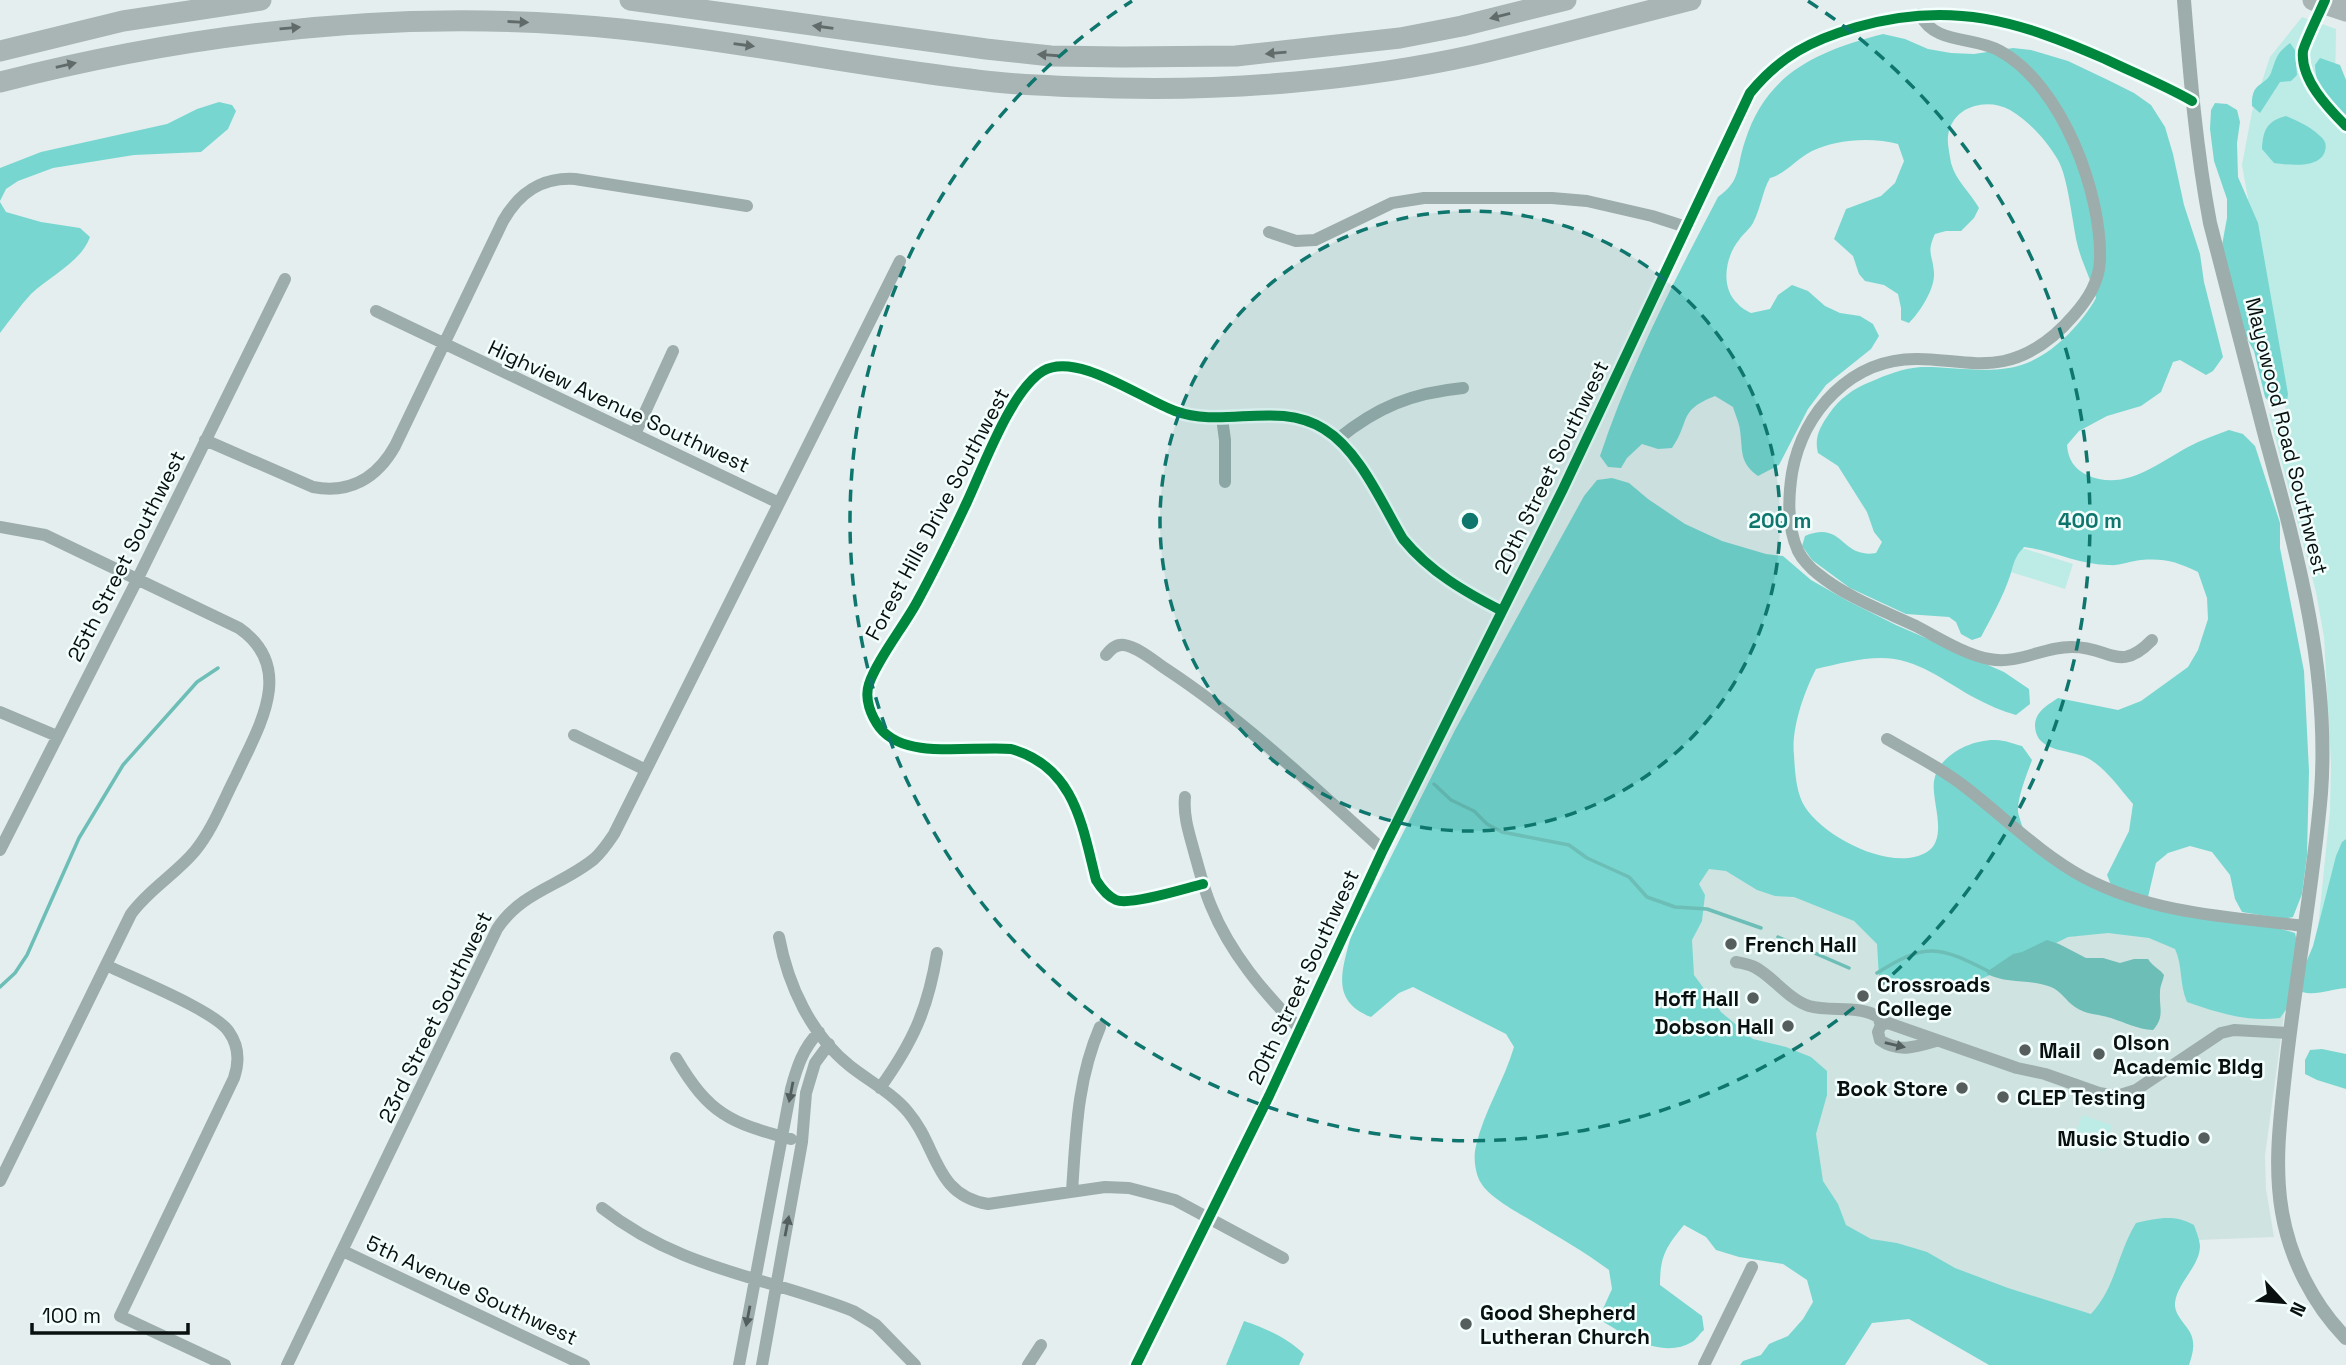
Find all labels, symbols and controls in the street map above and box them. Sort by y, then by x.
one-way arrow [1489,11,1511,22]
one-way arrow [507,17,529,28]
one-way arrow [812,21,834,32]
one-way arrow [280,22,302,33]
one-way arrow [733,39,755,50]
one-way arrow [1265,48,1287,59]
one-way arrow [1037,49,1059,60]
one-way arrow [55,60,77,71]
street label: Mayowood Road Southwest [2239,295,2335,577]
street label: Highview Avenue Southwest [484,333,754,479]
street label: 20th Street Southwest [1488,356,1614,578]
street label: Forest Hills Drive Southwest [859,383,1015,645]
street label: 25th Street Southwest [61,446,191,666]
text: 200 m [1749,507,1811,534]
text: 400 m [2058,507,2122,534]
centre of rings [1458,509,1482,533]
street label: 20th Street Southwest [1241,865,1365,1089]
street label: 23rd Street Southwest [372,907,498,1127]
place label: French Hall [1745,931,1857,958]
marker: French Hall [1723,936,1739,952]
place label: Crossroads College [1877,971,1990,1022]
place label: Hoff Hall [1654,985,1739,1012]
marker: Crossroads College [1855,988,1871,1004]
marker: Hoff Hall [1745,990,1761,1006]
place label: Dobson Hall [1655,1013,1774,1040]
marker: Dobson Hall [1780,1018,1796,1034]
place label: Olson Academic Bldg [2113,1029,2264,1080]
place label: Mail [2039,1037,2081,1064]
one-way arrow [1885,1040,1907,1051]
marker: Mail [2017,1042,2033,1058]
marker: Olson Academic Bldg [2091,1046,2107,1062]
place label: Book Store [1836,1075,1948,1102]
marker: Book Store [1954,1080,1970,1096]
one-way arrow [786,1081,797,1103]
place label: CLEP Testing [2017,1084,2146,1111]
marker: CLEP Testing [1995,1089,2011,1105]
place label: Music Studio [2057,1125,2190,1152]
marker: Music Studio [2196,1130,2212,1146]
one-way arrow [782,1215,793,1237]
street label: 5th Avenue Southwest [362,1229,582,1351]
north arrow [2248,1267,2318,1337]
scale bar [32,1292,187,1336]
text: N [2284,1298,2312,1320]
place label: Good Shepherd Lutheran Church [1480,1299,1650,1350]
text: 100 m [42,1302,101,1329]
one-way arrow [742,1305,753,1327]
marker: Good Shepherd Lutheran Church [1458,1316,1474,1332]

